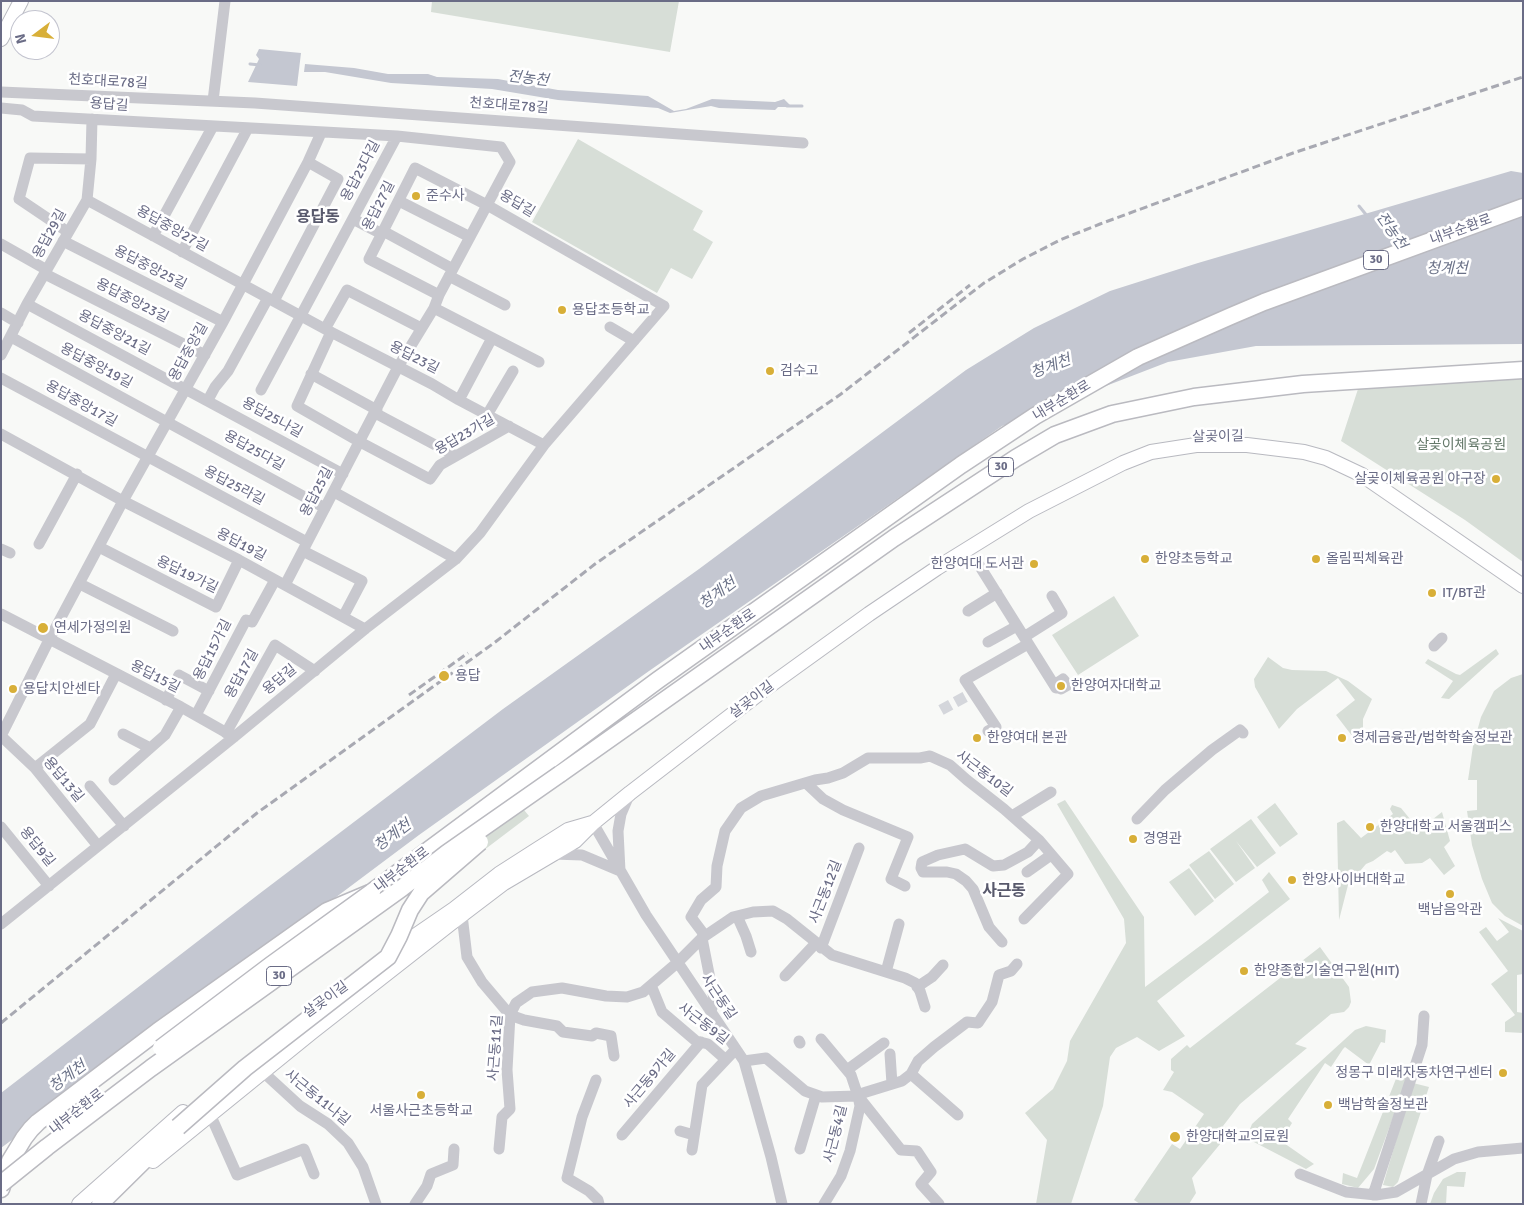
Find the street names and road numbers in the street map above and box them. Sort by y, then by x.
street label: 천호대로78길 [68,72,148,92]
street label: 용답길 [89,95,129,115]
street label: 천호대로78길 [469,95,549,117]
street label: 용답23다길 [338,138,384,204]
street label: 용답27길 [359,178,399,234]
street label: 용답길 [496,187,538,221]
street label: 용답중앙27길 [133,202,211,256]
street label: 용답29길 [30,206,70,262]
street label: 내부순환로 [1428,211,1494,249]
street label: 용답중앙25길 [111,242,189,294]
road number: 30 [1364,250,1388,270]
street label: 용답중앙23길 [93,275,171,327]
street label: 용답중앙21길 [75,307,153,359]
street label: 용답중앙길 [166,320,212,384]
street label: 용답23길 [386,338,442,378]
street label: 용답중앙19길 [57,340,135,392]
street label: 용답중앙17길 [42,377,120,431]
street label: 내부순환로 [1030,377,1094,425]
street label: 용답25나길 [239,394,305,442]
street label: 용답23가길 [432,411,498,459]
street label: 용답25다길 [221,427,287,475]
street label: 살곶이길 [1192,428,1244,446]
road number: 30 [988,458,1014,477]
street label: 용답25라길 [201,463,267,509]
street label: 용답25길 [297,464,337,520]
street label: 용답19길 [213,525,269,565]
street label: 용답19가길 [153,553,221,597]
street label: 내부순환로 [697,606,759,656]
street label: 용답15가길 [190,616,236,684]
street label: 용답17길 [222,646,262,702]
street label: 용답15길 [127,657,183,697]
street label: 용답길 [260,661,300,699]
street label: 살곶이길 [726,678,778,722]
street label: 사근동10길 [952,747,1016,801]
street label: 용답13길 [39,754,87,806]
street label: 용답9길 [16,824,58,870]
street label: 내부순환로 [371,844,433,896]
street label: 사근동12길 [806,858,846,926]
road number: 30 [266,966,292,986]
street label: 사근동길 [697,971,739,1023]
street label: 살곶이길 [300,978,352,1022]
street label: 사근동9길 [674,1000,732,1048]
street label: 사근동11길 [485,1014,507,1082]
street label: 사근동9가길 [620,1046,680,1112]
street label: 사근동11나길 [281,1066,353,1130]
street label: 내부순환로 [46,1086,108,1138]
street label: 사근동4길 [821,1103,851,1165]

